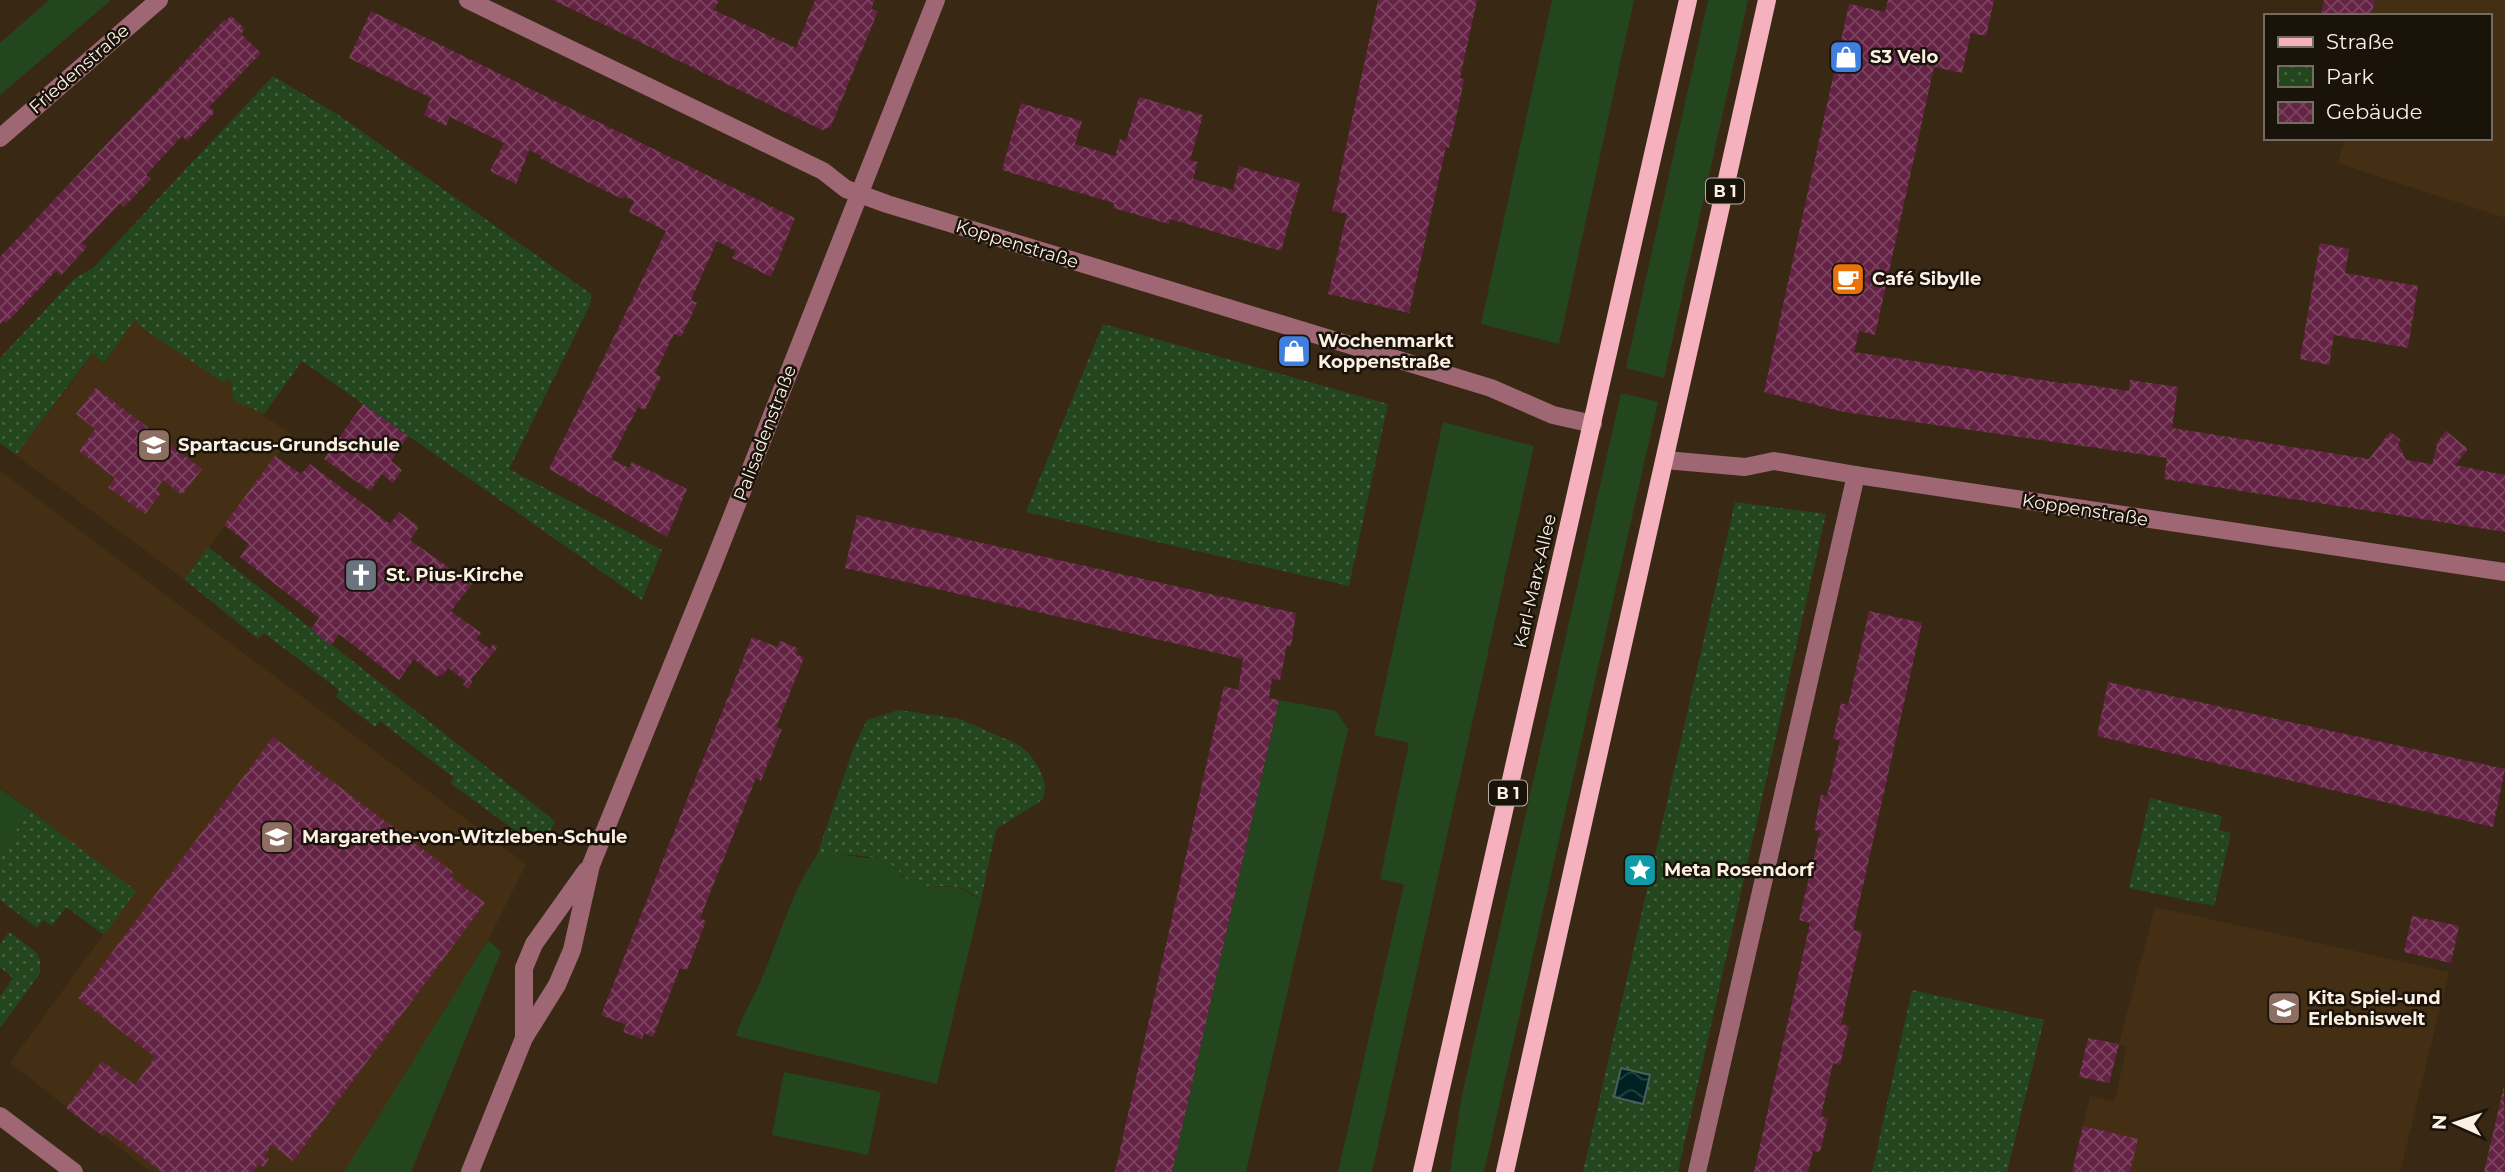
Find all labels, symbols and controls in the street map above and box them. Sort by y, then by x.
legend [2264,14,2491,140]
street label: Friedenstraße [24,20,134,118]
text: Straße [2326,29,2394,54]
shop icon: S3 Velo [1827,38,1865,76]
place label: S3 Velo [1870,46,1938,68]
text: Park [2326,64,2374,89]
text: Gebäude [2326,99,2423,124]
road number: B 1 [1706,178,1744,204]
street label: Koppenstraße [953,215,1081,273]
cafe icon: Café Sibylle [1829,260,1867,298]
place label: Café Sibylle [1872,268,1981,290]
place label: Wochenmarkt Koppenstraße [1318,330,1454,373]
shop icon: Wochenmarkt Koppenstraße [1275,332,1313,370]
street label: Palisadenstraße [729,362,801,504]
school or university icon: Spartacus-Grundschule [135,426,173,464]
place label: Spartacus-Grundschule [178,434,400,456]
street label: Koppenstraße [2020,489,2150,531]
street label: Karl-Marx-Allee [1509,512,1561,650]
church icon: St. Pius-Kirche [342,556,380,594]
place label: St. Pius-Kirche [386,564,524,586]
road number: B 1 [1489,780,1527,806]
school or university icon: Margarethe-von-Witzleben-Schule [258,818,296,856]
place label: Margarethe-von-Witzleben-Schule [302,826,627,848]
place icon: Meta Rosendorf [1621,851,1659,889]
place label: Meta Rosendorf [1664,859,1815,881]
place label: Kita Spiel-und Erlebniswelt [2308,987,2441,1030]
school or university icon: Kita Spiel-und Erlebniswelt [2265,989,2303,1027]
north arrow [2421,1088,2491,1158]
text: N [2428,1114,2451,1130]

